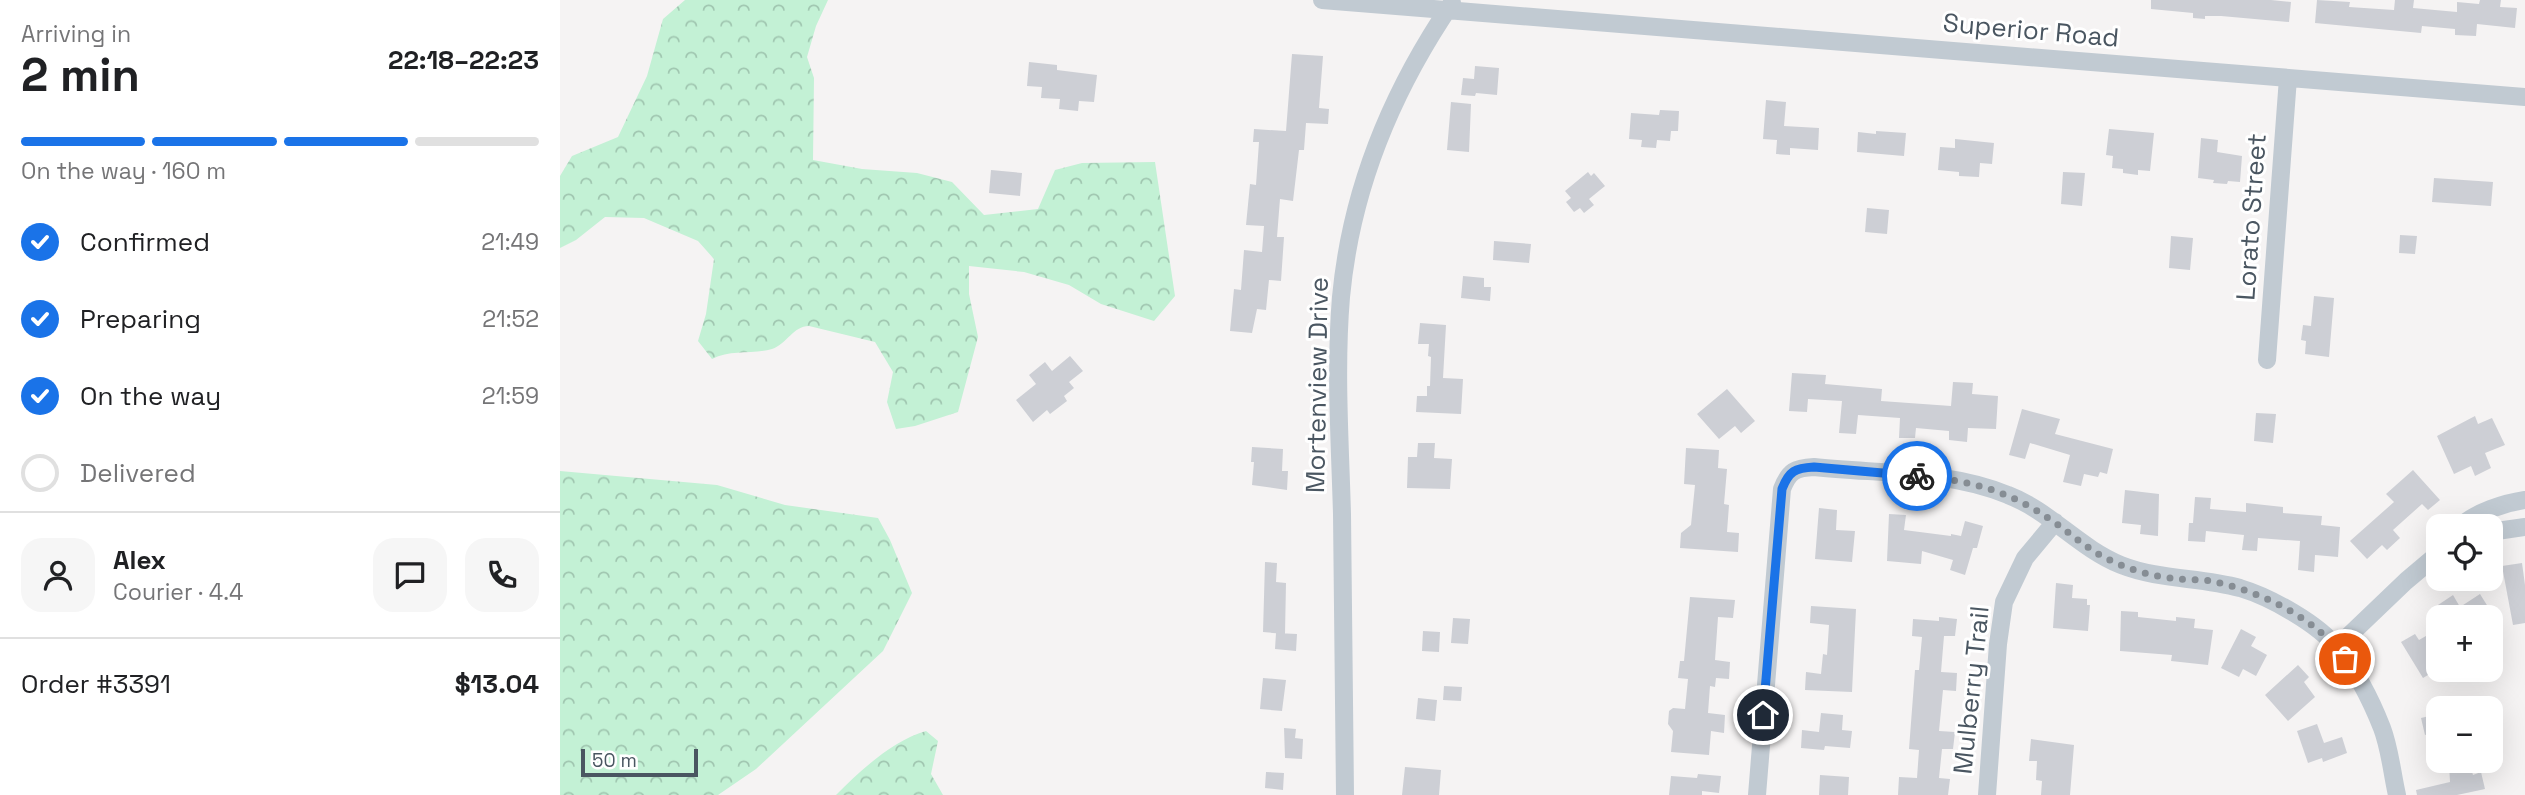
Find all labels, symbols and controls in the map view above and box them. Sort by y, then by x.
street label: Superior Road [1942,5,2120,55]
text: Arriving in [21,19,131,49]
text: 22:18–22:23 [388,43,539,77]
text: 2 min [21,46,140,104]
street label: Lorato Street [2228,132,2274,302]
text: On the way · 160 m [21,156,226,186]
icon: check [21,223,59,261]
text: Confirmed [80,225,210,259]
text: 21:49 [481,227,539,257]
street label: Mortenview Drive [1298,277,1336,493]
icon: check [21,300,59,338]
text: Preparing [80,302,201,336]
text: 21:52 [482,304,539,334]
icon: check [21,377,59,415]
text: On the way [80,379,221,413]
text: 21:59 [482,381,539,411]
courier [1882,441,1952,511]
text: Delivered [80,456,196,490]
icon: bike [1898,457,1936,495]
map controls [2426,514,2503,773]
button: locate [2426,514,2503,591]
button: person [21,538,95,612]
button: chat [373,538,447,612]
button: phone [465,538,539,612]
text: Alex [113,543,166,577]
text: Courier · 4.4 [113,577,243,607]
street label: Mulberry Trail [1945,604,1997,776]
button: + [2426,605,2503,682]
pin [2315,629,2375,689]
icon: bag [2326,640,2364,678]
text: Order #3391 [21,667,171,701]
text: $13.04 [455,667,539,701]
pin [1733,685,1793,745]
icon: home [1744,696,1782,734]
button: − [2426,696,2503,773]
scale bar [581,746,698,778]
text: 50 m [592,748,637,773]

